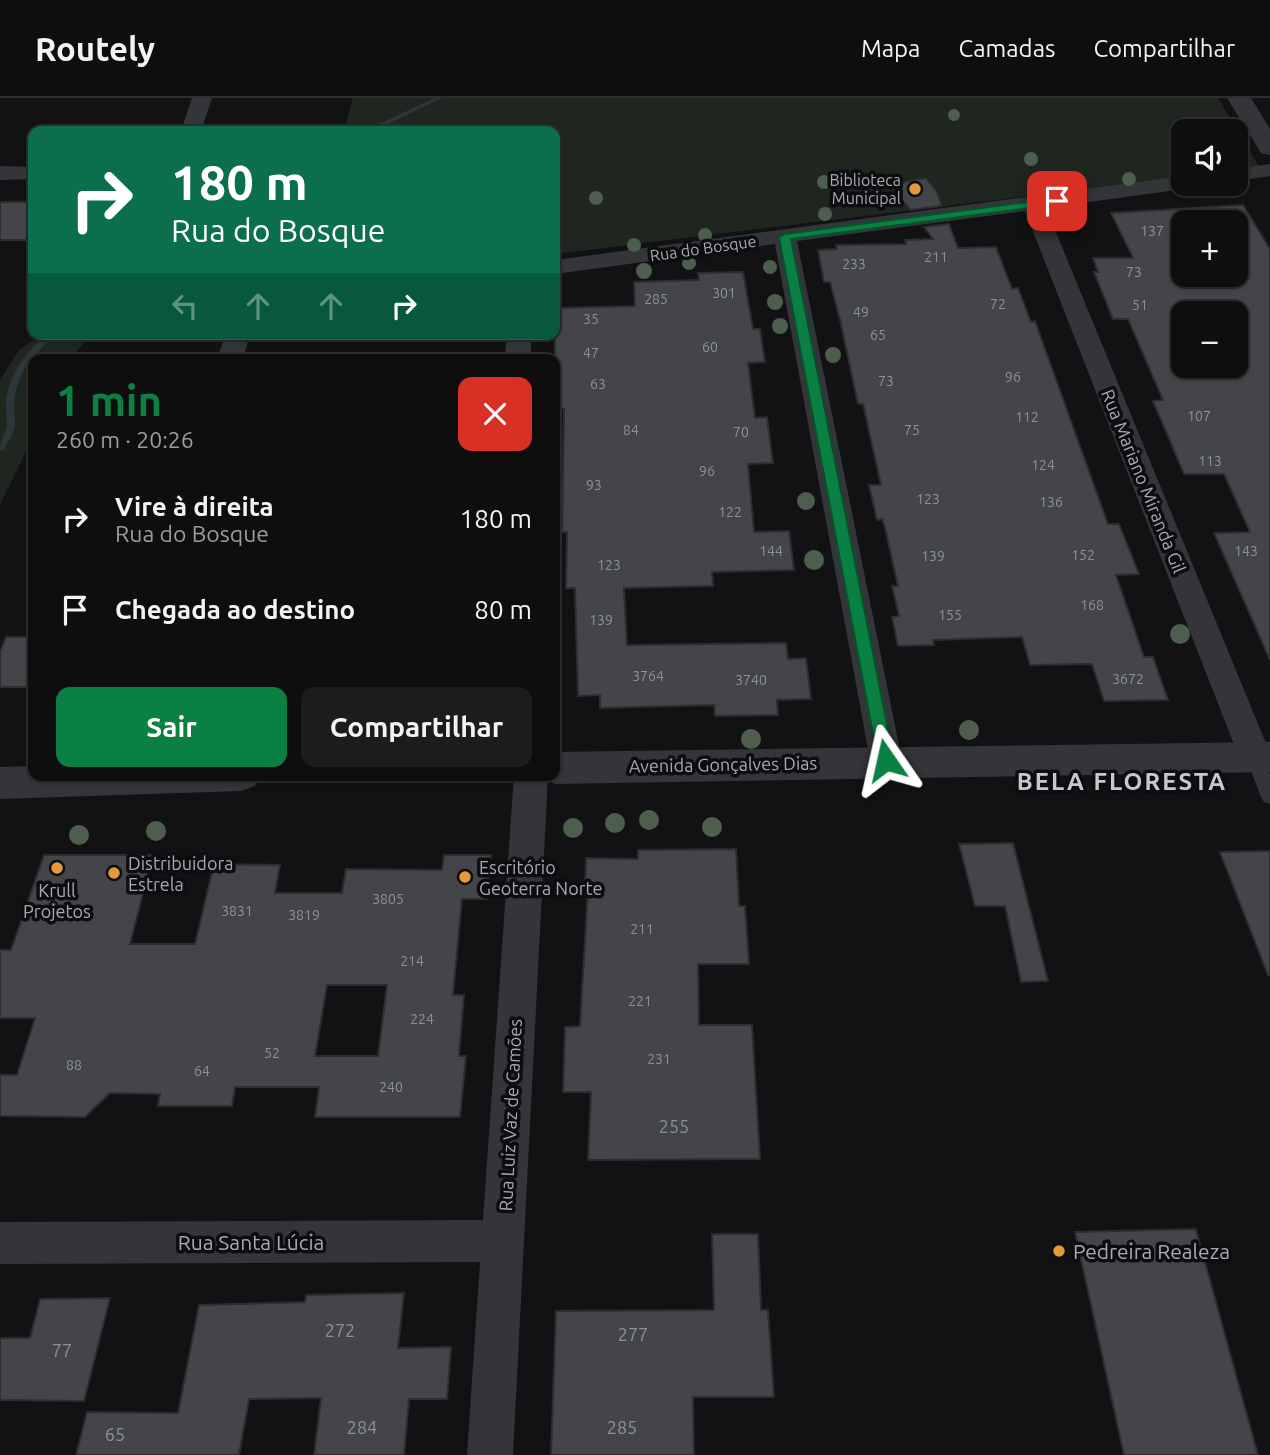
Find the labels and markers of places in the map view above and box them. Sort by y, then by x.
place label: Biblioteca Municipal [829,171,901,207]
pin [1027,171,1087,231]
marker: Biblioteca Municipal [907,181,923,197]
place label: Distribuidora Estrela [128,853,233,894]
place label: Escritório Geoterra Norte [479,857,603,898]
marker: Krull Projetos [49,860,65,876]
marker: Distribuidora Estrela [106,865,122,881]
marker: Escritório Geoterra Norte [457,869,473,885]
place label: Krull Projetos [23,880,91,921]
place label: Pedreira Realeza [1073,1239,1230,1263]
marker: Pedreira Realeza [1051,1243,1067,1259]

